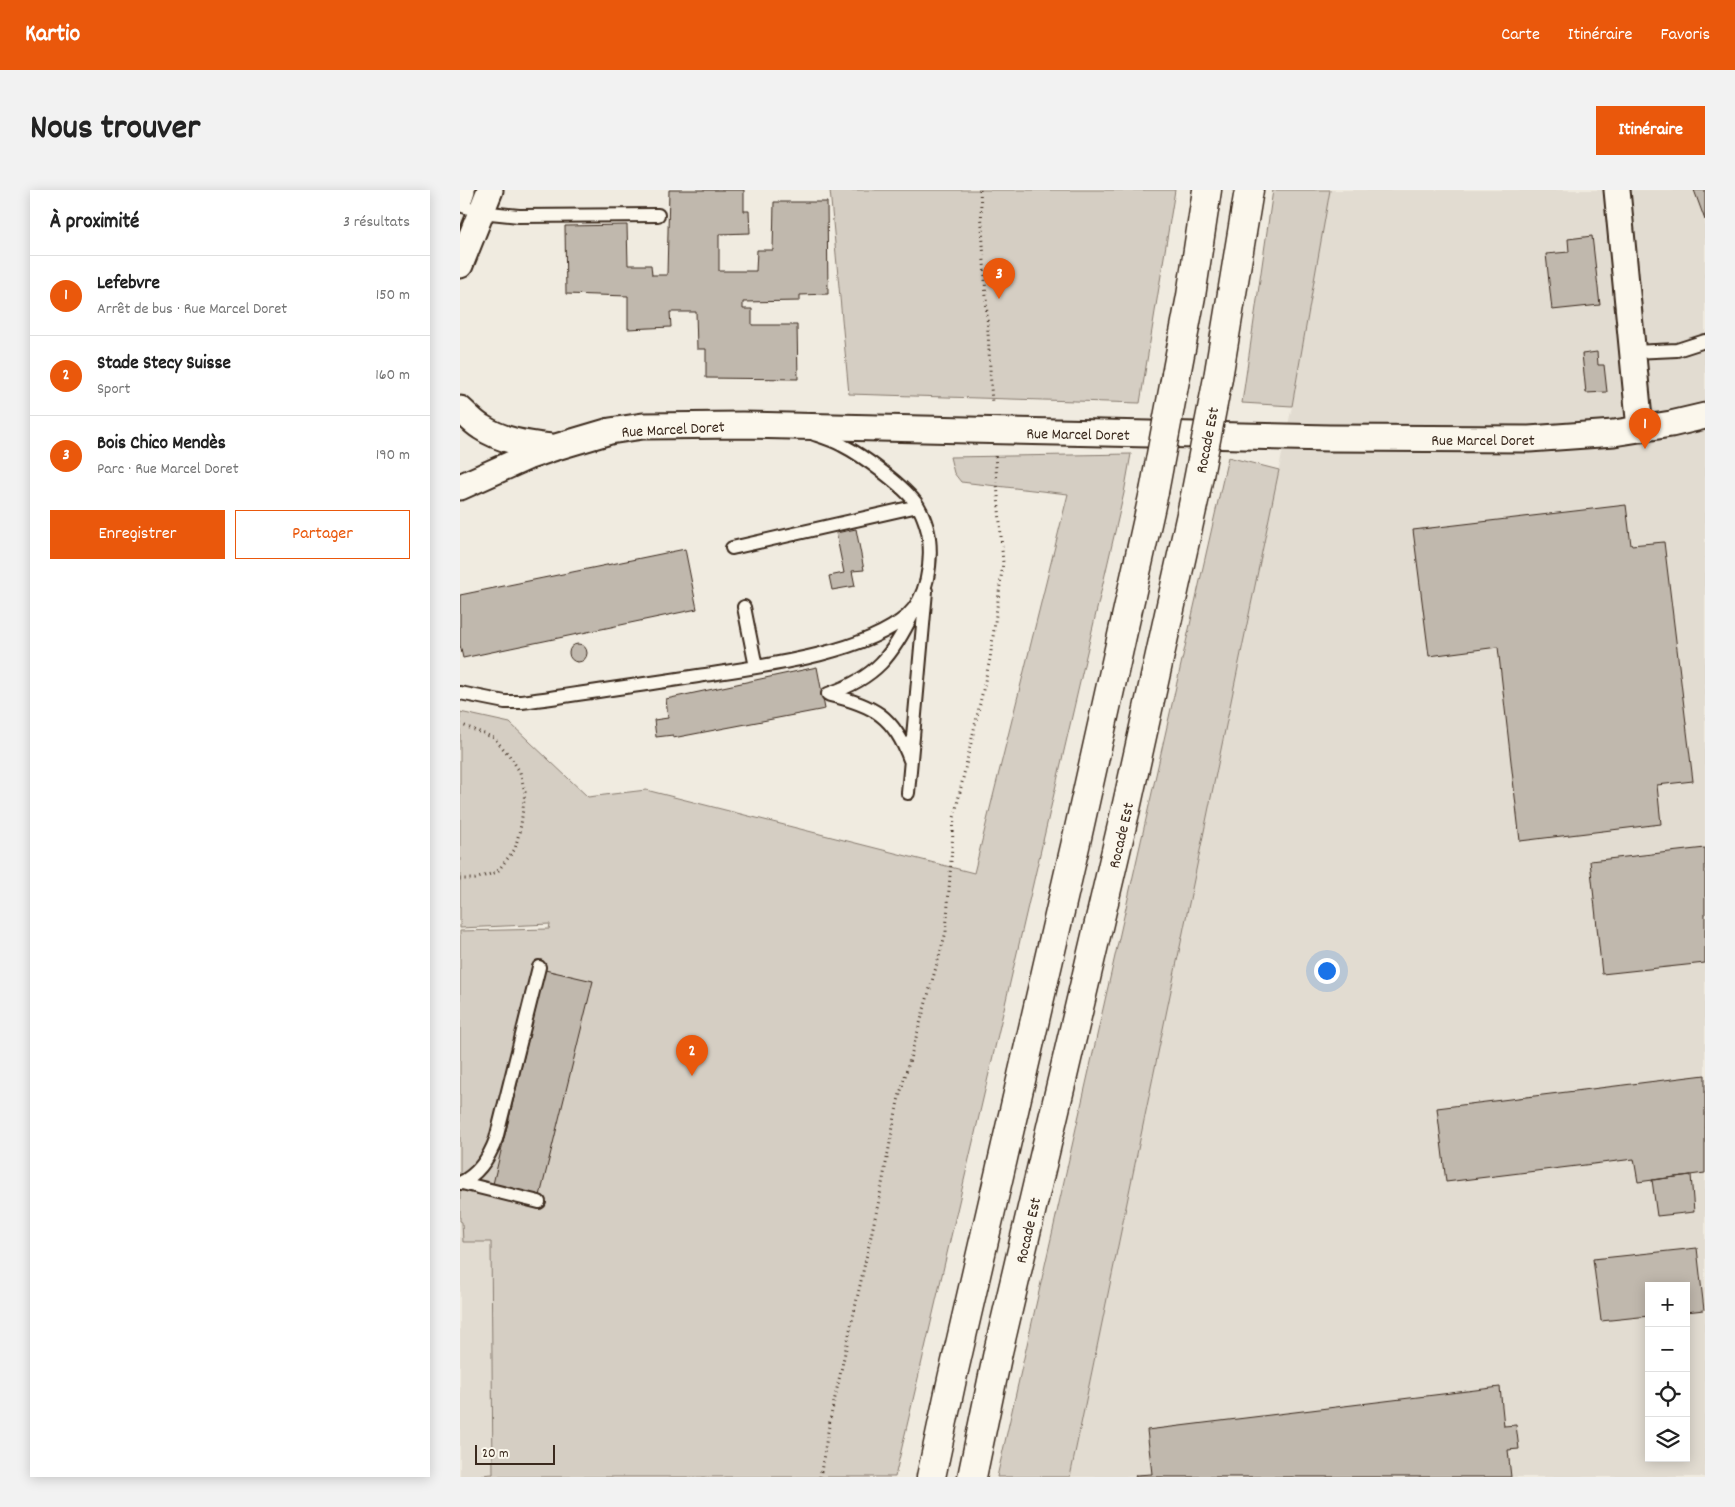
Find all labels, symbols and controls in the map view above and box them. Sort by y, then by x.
text: Kartio [25,18,80,52]
text: Carte [1501,23,1540,48]
text: Itinéraire [1568,23,1632,48]
text: Favoris [1660,23,1710,48]
text: Nous trouver [30,105,200,155]
button: Itinéraire [1596,106,1705,155]
text: À proximité [50,208,139,238]
text: 3 résultats [343,211,410,234]
pin: 3 [983,258,1015,299]
text: Lefebvre [97,271,160,298]
text: 1 [64,284,68,307]
text: 150 m [376,284,410,307]
text: Arrêt de bus · Rue Marcel Doret [97,298,287,321]
text: Stade Stecy Suisse [97,351,231,378]
text: 2 [63,364,70,387]
text: 160 m [375,364,410,387]
text: Sport [97,378,130,401]
street label: Rocade Est [1191,405,1226,476]
pin: 1 [1629,408,1661,449]
street label: Rue Marcel Doret [621,416,725,445]
street label: Rue Marcel Doret [1026,423,1130,448]
street label: Rue Marcel Doret [1431,430,1535,453]
text: Bois Chico Mendès [97,431,226,458]
text: 3 [62,444,70,467]
text: 190 m [376,444,410,467]
text: Parc · Rue Marcel Doret [97,458,239,481]
button: Enregistrer [50,510,225,559]
button: Partager [235,510,410,559]
street label: Rocade Est [1104,800,1141,871]
your location [1314,958,1340,984]
pin: 2 [676,1035,708,1076]
street label: Rocade Est [1011,1195,1048,1266]
map controls [1645,1282,1690,1462]
button: + [1645,1282,1690,1327]
button: − [1645,1327,1690,1372]
button: locate [1645,1372,1690,1417]
button: layers [1645,1417,1690,1462]
scale bar [475,1442,555,1465]
text: 20 m [482,1444,509,1464]

